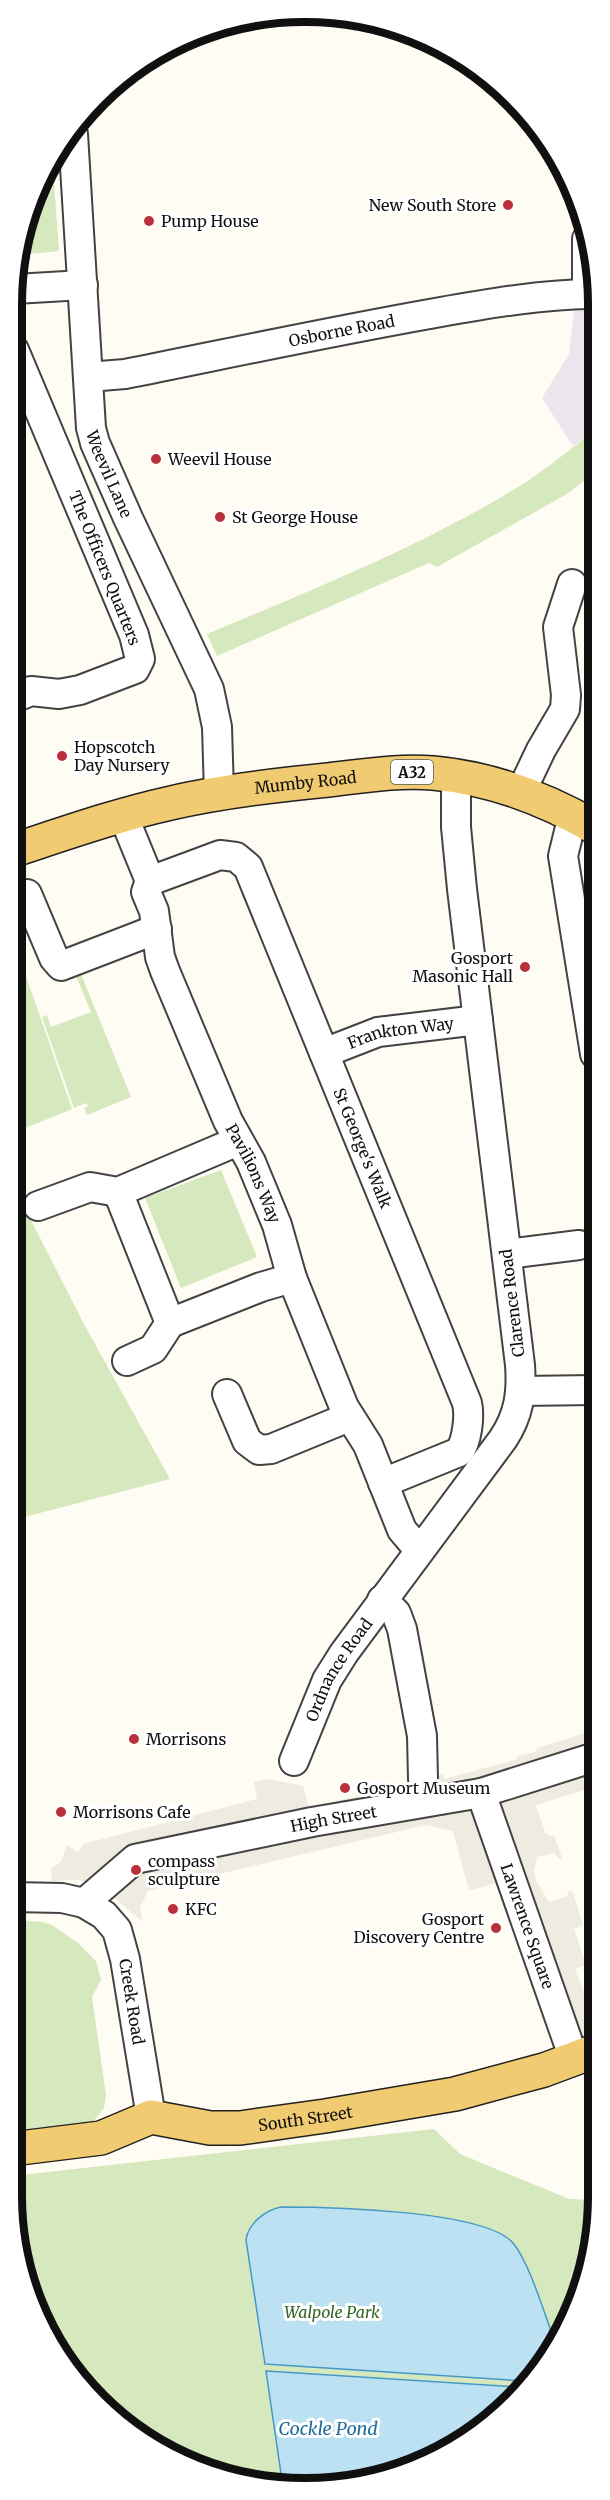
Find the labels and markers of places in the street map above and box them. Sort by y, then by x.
place label: New South Store [369,195,496,215]
marker: New South Store [501,198,515,212]
place label: Pump House [161,211,259,231]
marker: Pump House [142,214,156,228]
place label: Weevil House [167,449,272,469]
marker: Weevil House [149,452,163,466]
place label: St George House [232,507,358,527]
marker: St George House [213,510,227,524]
place label: Hopscotch Day Nursery [74,737,170,775]
marker: Hopscotch Day Nursery [55,749,69,763]
place label: Gosport Masonic Hall [412,948,514,986]
marker: Gosport Masonic Hall [518,960,532,974]
place label: Morrisons [146,1729,226,1749]
marker: Morrisons [127,1732,141,1746]
place label: Gosport Museum [357,1778,490,1798]
marker: Gosport Museum [338,1781,352,1795]
place label: Morrisons Cafe [73,1802,191,1822]
marker: Morrisons Cafe [54,1805,68,1819]
place label: compass sculpture [148,1851,220,1889]
marker: compass sculpture [129,1863,143,1877]
place label: KFC [185,1899,217,1919]
marker: KFC [166,1902,180,1916]
place label: Gosport Discovery Centre [353,1909,485,1947]
marker: Gosport Discovery Centre [489,1921,503,1935]

